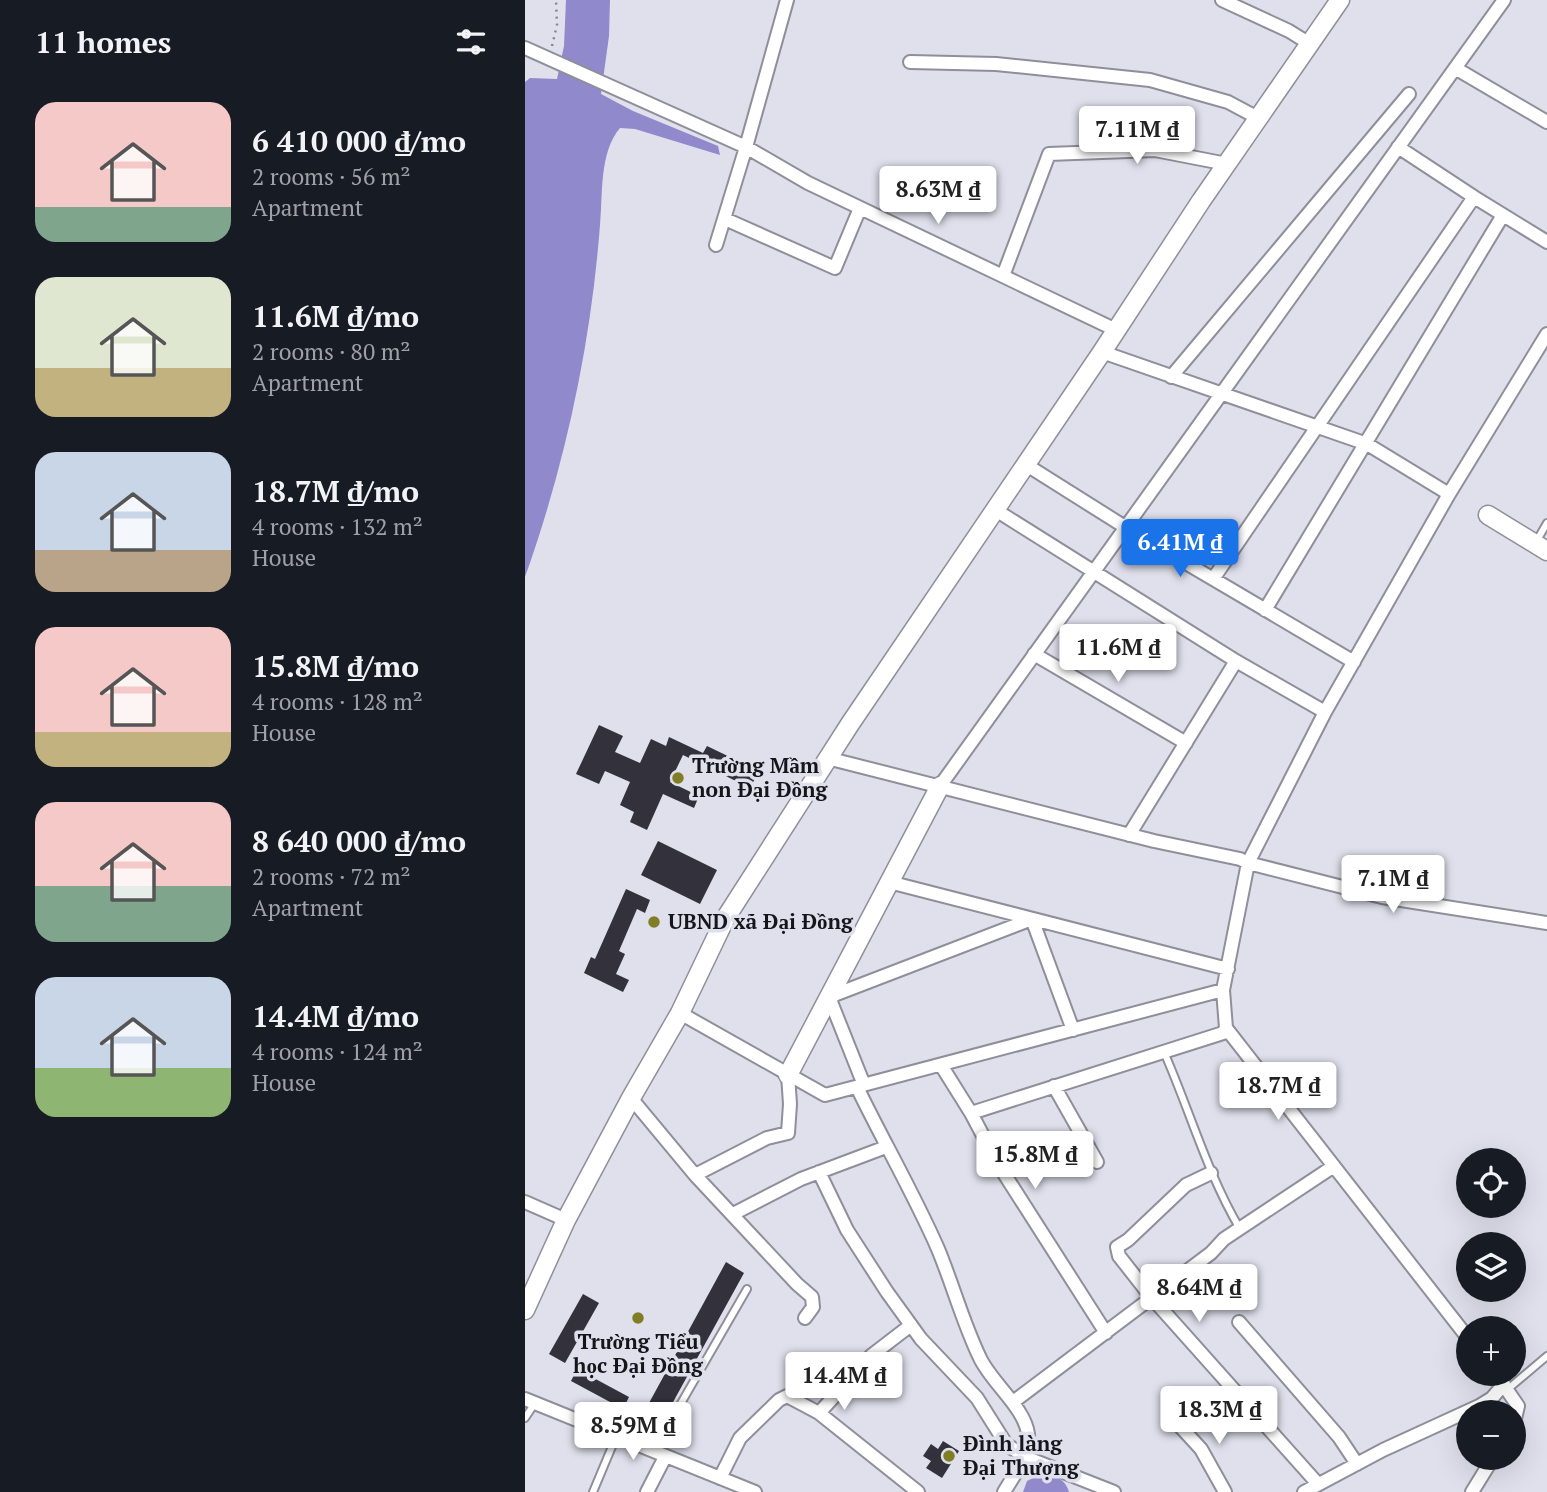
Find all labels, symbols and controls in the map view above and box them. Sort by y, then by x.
text: 11 homes [35,22,171,62]
icon: filters [452,23,490,61]
pin: 7.11M ₫ [1072,106,1202,166]
text: 7.11M ₫ [1095,113,1179,144]
text: 6 410 000 ₫/mo [252,121,466,161]
icon: home [91,130,175,214]
text: 2 rooms · 56 m² [252,161,411,192]
pin: 8.63M ₫ [873,166,1003,226]
text: 8.63M ₫ [895,173,981,204]
text: Apartment [252,192,363,223]
text: 11.6M ₫/mo [252,296,419,336]
icon: home [91,305,175,389]
text: 2 rooms · 80 m² [252,336,411,367]
text: Apartment [252,367,363,398]
text: 18.7M ₫/mo [252,471,419,511]
icon: home [91,480,175,564]
text: 4 rooms · 132 m² [252,511,423,542]
pin: 6.41M ₫ [1115,520,1245,579]
text: 6.41M ₫ [1137,526,1223,557]
text: House [252,542,316,573]
pin: 11.6M ₫ [1053,624,1183,684]
text: 11.6M ₫ [1075,631,1161,662]
text: 15.8M ₫/mo [252,646,419,686]
icon: home [91,655,175,739]
text: 4 rooms · 128 m² [252,686,423,717]
text: House [252,717,316,748]
place label: Trường Mầm non Đại Đồng [692,751,828,803]
marker: Trường Mầm non Đại Đồng [670,770,686,786]
text: 8 640 000 ₫/mo [252,821,466,861]
icon: home [91,830,175,914]
pin: 7.1M ₫ [1336,856,1450,915]
text: 2 rooms · 72 m² [252,861,411,892]
text: 7.1M ₫ [1358,862,1428,893]
text: Apartment [252,892,363,923]
place label: UBND xã Đại Đồng [668,907,854,935]
marker: UBND xã Đại Đồng [646,914,662,930]
text: 14.4M ₫/mo [252,996,419,1036]
icon: home [91,1005,175,1089]
text: 4 rooms · 124 m² [252,1036,423,1067]
pin: 18.7M ₫ [1213,1062,1343,1122]
text: House [252,1067,316,1098]
text: 18.7M ₫ [1235,1069,1321,1100]
pin: 15.8M ₫ [970,1132,1100,1191]
text: 15.8M ₫ [992,1138,1078,1169]
map controls [1456,1148,1526,1470]
button: locate [1456,1148,1526,1218]
button: layers [1456,1232,1526,1302]
pin: 8.64M ₫ [1134,1264,1264,1324]
text: 8.64M ₫ [1156,1271,1242,1302]
marker: Trường Tiểu học Đại Đồng [630,1310,646,1326]
button: + [1456,1316,1526,1386]
place label: Trường Tiểu học Đại Đồng [573,1327,704,1379]
pin: 14.4M ₫ [779,1352,909,1412]
text: 14.4M ₫ [801,1359,887,1390]
pin: 18.3M ₫ [1154,1386,1284,1446]
text: 18.3M ₫ [1176,1393,1262,1424]
button: − [1456,1400,1526,1470]
pin: 8.59M ₫ [568,1402,698,1462]
text: 8.59M ₫ [590,1409,676,1440]
place label: Đình làng Đại Thượng [963,1429,1080,1481]
marker: Đình làng Đại Thượng [941,1448,957,1464]

